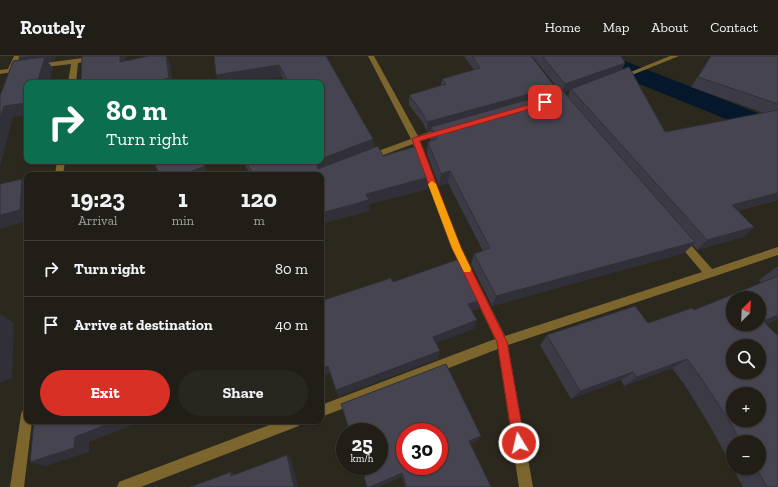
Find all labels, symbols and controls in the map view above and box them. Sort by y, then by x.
text: Routely [20,16,85,39]
text: Home [545,19,581,36]
text: Map [603,19,629,36]
text: About [651,19,688,36]
text: Contact [710,19,758,36]
pin [528,85,562,119]
icon: arrive [534,91,556,113]
text: 80 m [106,94,167,127]
icon: right [40,96,92,148]
text: Turn right [106,128,188,150]
text: 19:23 [71,184,125,213]
text: 1 [178,184,188,213]
text: 120 [241,184,277,213]
text: Arrival [78,213,117,228]
text: min [172,213,194,228]
text: m [253,213,265,228]
icon: right [40,258,62,280]
text: Turn right [74,260,145,278]
text: 80 m [275,260,308,278]
north arrow [726,291,766,331]
map controls [726,291,766,475]
icon: arrive [40,314,62,336]
text: Arrive at destination [74,316,213,334]
text: 40 m [275,316,308,334]
button: search [726,339,766,379]
button: Exit [40,370,170,416]
button: Share [178,370,308,416]
button: + [726,387,766,427]
position arrow [498,422,540,464]
speed limit sign: 30 [396,423,448,475]
text: 25 [351,432,373,456]
button: − [726,435,766,475]
text: km/h [351,453,373,465]

